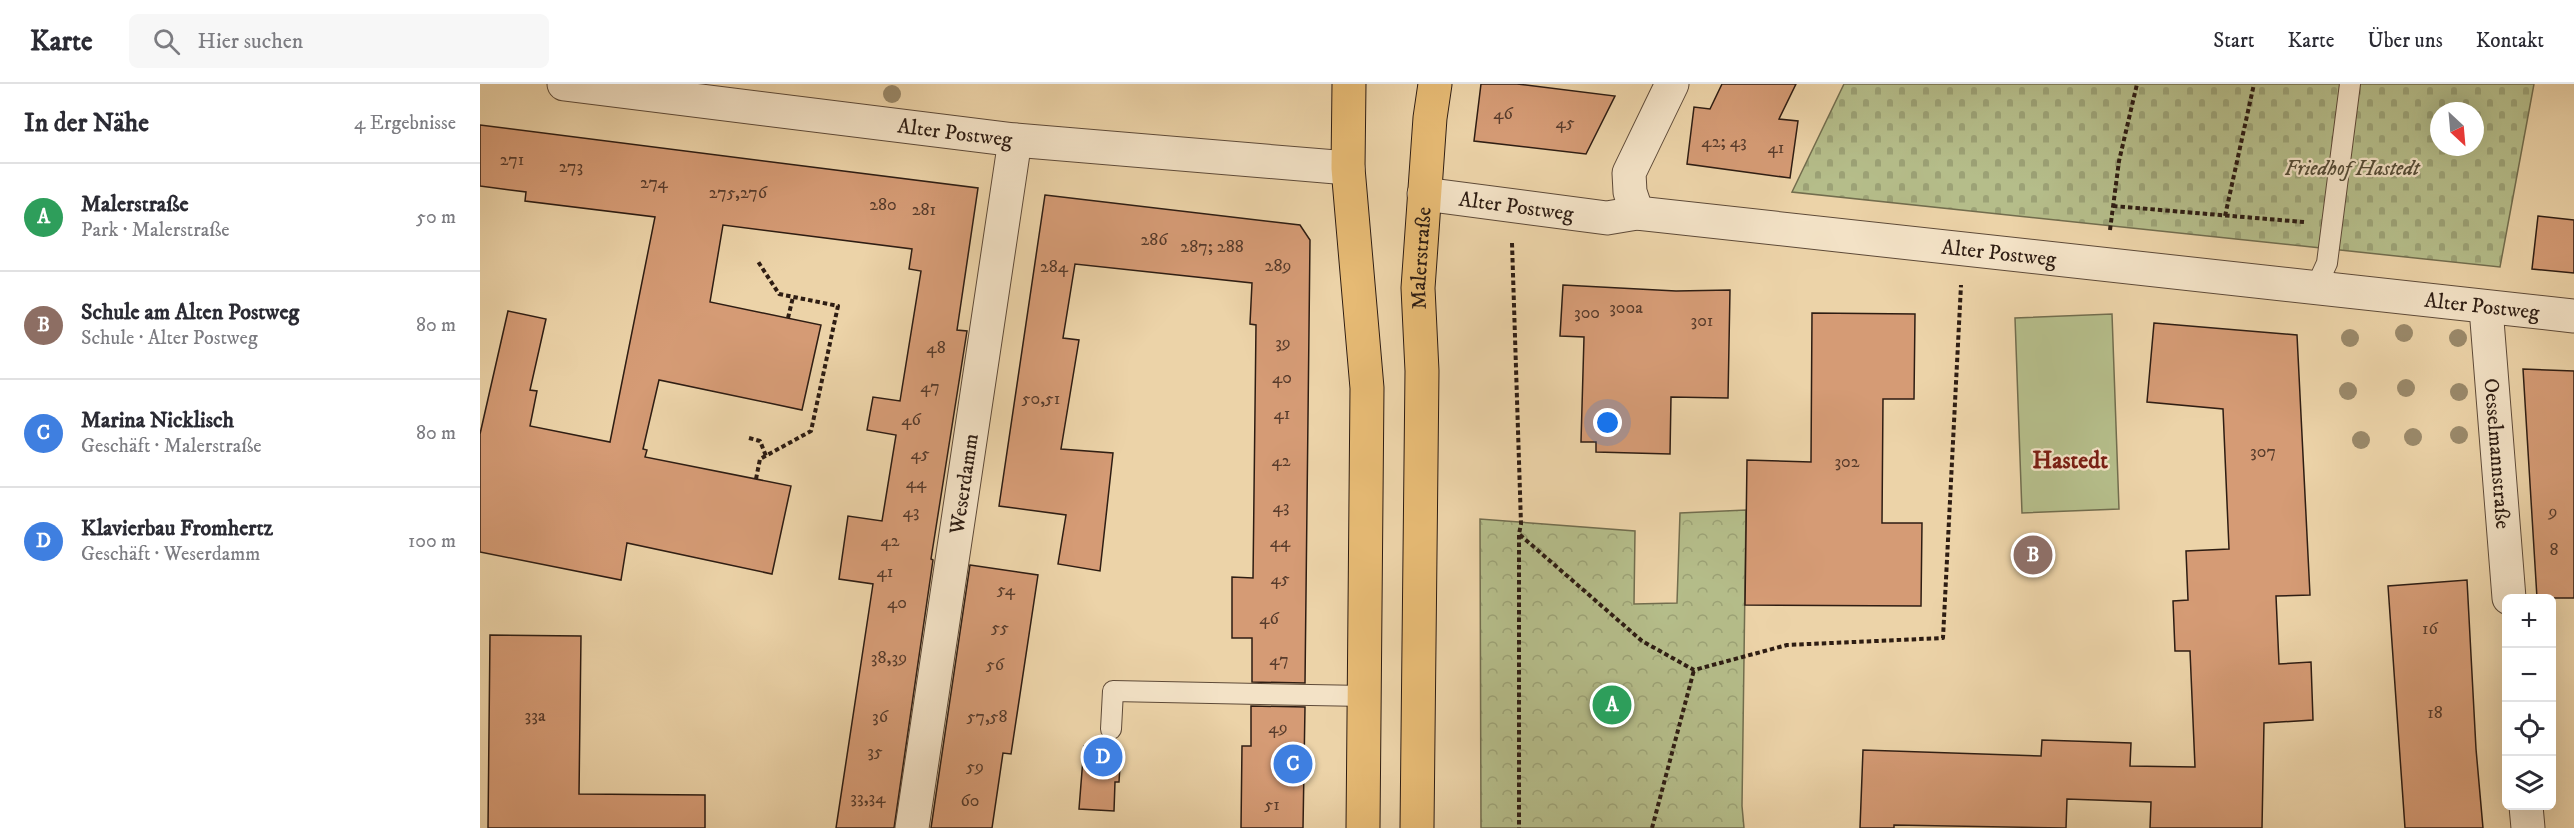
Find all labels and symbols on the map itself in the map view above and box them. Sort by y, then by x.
north arrow [2430,102,2484,156]
house number: 46 [1493,103,1513,125]
house number: 45 [1555,112,1575,134]
street label: Alter Postweg [896,114,1015,154]
house number: 42; 43 [1701,131,1747,153]
house number: 41 [1768,137,1784,159]
house number: 271 [500,149,524,171]
house number: 273 [559,156,583,178]
park label: Friedhof Hastedt [2284,156,2421,182]
house number: 274 [640,172,669,194]
house number: 275,276 [709,182,768,204]
street label: Alter Postweg [1457,187,1576,228]
house number: 280 [869,194,897,216]
house number: 281 [912,199,936,221]
street label: Malerstraße [1406,206,1438,310]
house number: 286 [1140,229,1168,251]
street label: Alter Postweg [1940,235,2058,273]
house number: 287; 288 [1180,236,1244,258]
house number: 289 [1265,255,1291,277]
house number: 284 [1040,256,1069,278]
street label: Alter Postweg [2423,288,2541,326]
house number: 300a [1609,297,1643,319]
house number: 300 [1574,302,1600,324]
house number: 301 [1691,310,1713,332]
house number: 39 [1275,332,1291,354]
house number: 48 [926,337,946,359]
house number: 40 [1272,367,1292,389]
house number: 47 [920,376,940,398]
street label: Oesselmannstraße [2478,377,2516,530]
house number: 50,51 [1022,388,1060,410]
house number: 41 [1274,403,1290,425]
your location [1593,408,1622,437]
house number: 46 [901,409,921,431]
street label: Weserdamm [944,432,985,537]
house number: 307 [2250,441,2276,463]
house number: 45 [910,443,930,465]
district label: Hastedt [2032,446,2108,476]
house number: 42 [1271,450,1291,472]
house number: 302 [1834,451,1860,473]
house number: 44 [906,472,927,494]
house number: 43 [1272,496,1290,518]
house number: 43 [902,501,920,523]
house number: 9 [2548,501,2557,523]
house number: 42 [880,530,900,552]
house number: 44 [1270,531,1291,553]
pin: B [2014,532,2052,578]
house number: 8 [2549,539,2559,561]
house number: 41 [877,561,893,583]
house number: 45 [1270,568,1290,590]
house number: 54 [997,579,1016,601]
house number: 40 [887,592,907,614]
house number: 46 [1259,608,1279,630]
house number: 55 [991,617,1009,639]
house number: 16 [2422,618,2439,640]
house number: 38,39 [871,647,907,669]
house number: 47 [1269,649,1289,671]
house number: 56 [986,654,1005,676]
pin: A [1592,682,1632,728]
house number: 18 [2427,702,2443,724]
house number: 33a [524,705,546,727]
house number: 36 [872,706,889,728]
house number: 57,58 [967,706,1007,728]
house number: 49 [1268,717,1288,739]
pin: D [1084,734,1122,780]
house number: 35 [867,741,883,763]
pin: C [1274,742,1312,786]
house number: 59 [966,756,984,778]
house number: 33,34 [850,787,886,809]
house number: 60 [960,790,980,812]
house number: 51 [1264,794,1280,816]

